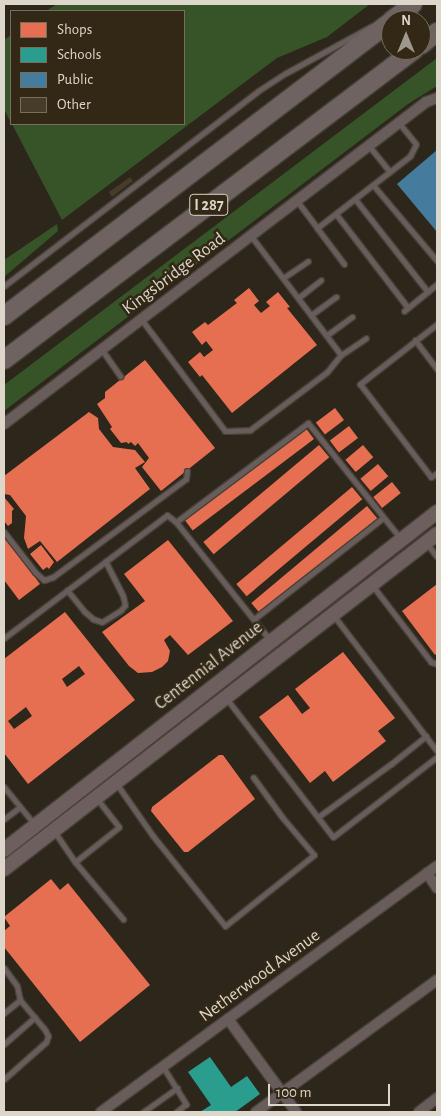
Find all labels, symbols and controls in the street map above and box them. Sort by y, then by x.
legend [10,10,185,125]
north arrow [381,10,431,60]
text: N [401,14,411,28]
text: Shops [57,22,92,37]
text: Schools [57,47,101,62]
text: Public [57,72,93,87]
text: Other [57,97,91,112]
road number: I 287 [189,192,229,218]
street label: Kingsbridge Road [118,228,230,320]
street label: Centennial Avenue [151,617,267,715]
street label: Netherwood Avenue [195,925,325,1027]
scale bar [271,1074,394,1106]
text: 100 m [276,1085,311,1100]

